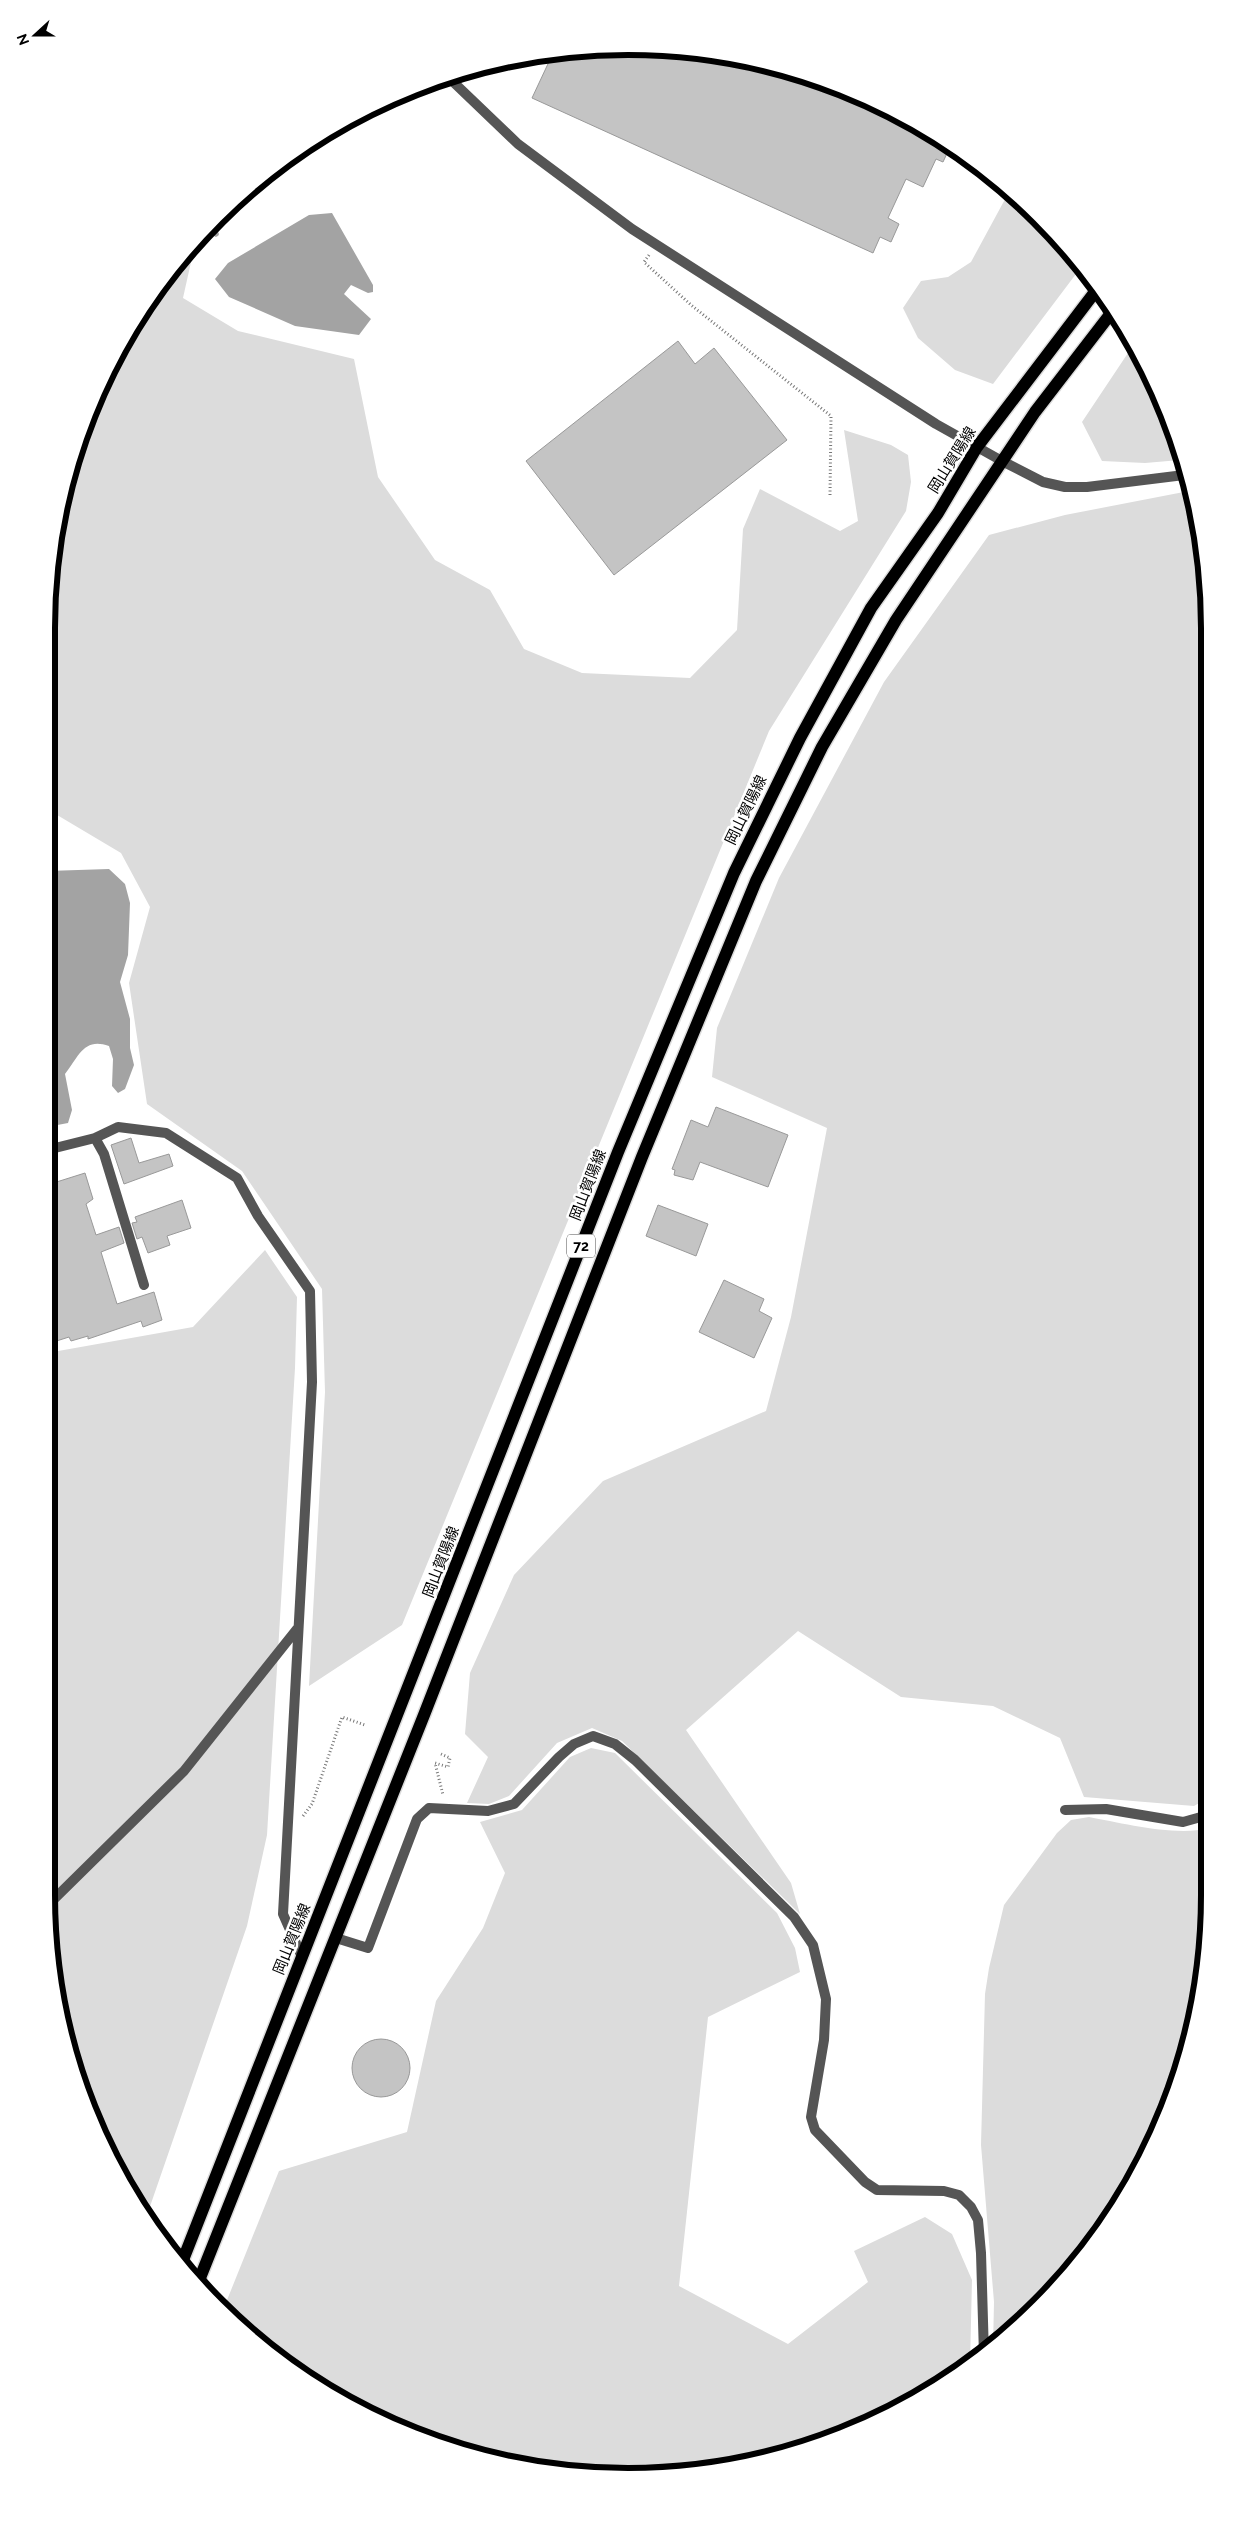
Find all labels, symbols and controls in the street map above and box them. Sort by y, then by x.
north arrow [10,10,60,60]
text: N [13,32,32,48]
street label: 岡山賀陽線 [924,423,980,497]
street label: 岡山賀陽線 [721,772,771,848]
street label: 岡山賀陽線 [566,1147,610,1223]
road number: 72 [567,1234,595,1258]
street label: 岡山賀陽線 [419,1524,463,1600]
street label: 岡山賀陽線 [270,1901,314,1977]

